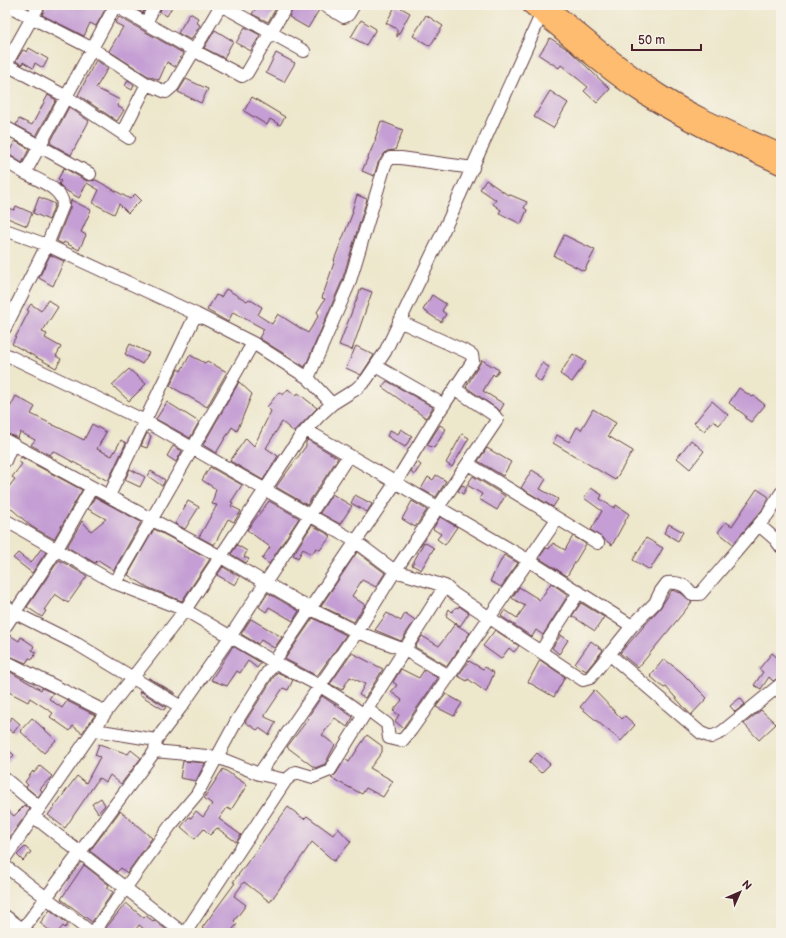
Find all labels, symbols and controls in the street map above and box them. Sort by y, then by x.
scale bar [632,26,701,52]
text: 50 m [638,33,665,48]
north arrow [720,872,760,912]
text: N [739,878,754,893]

